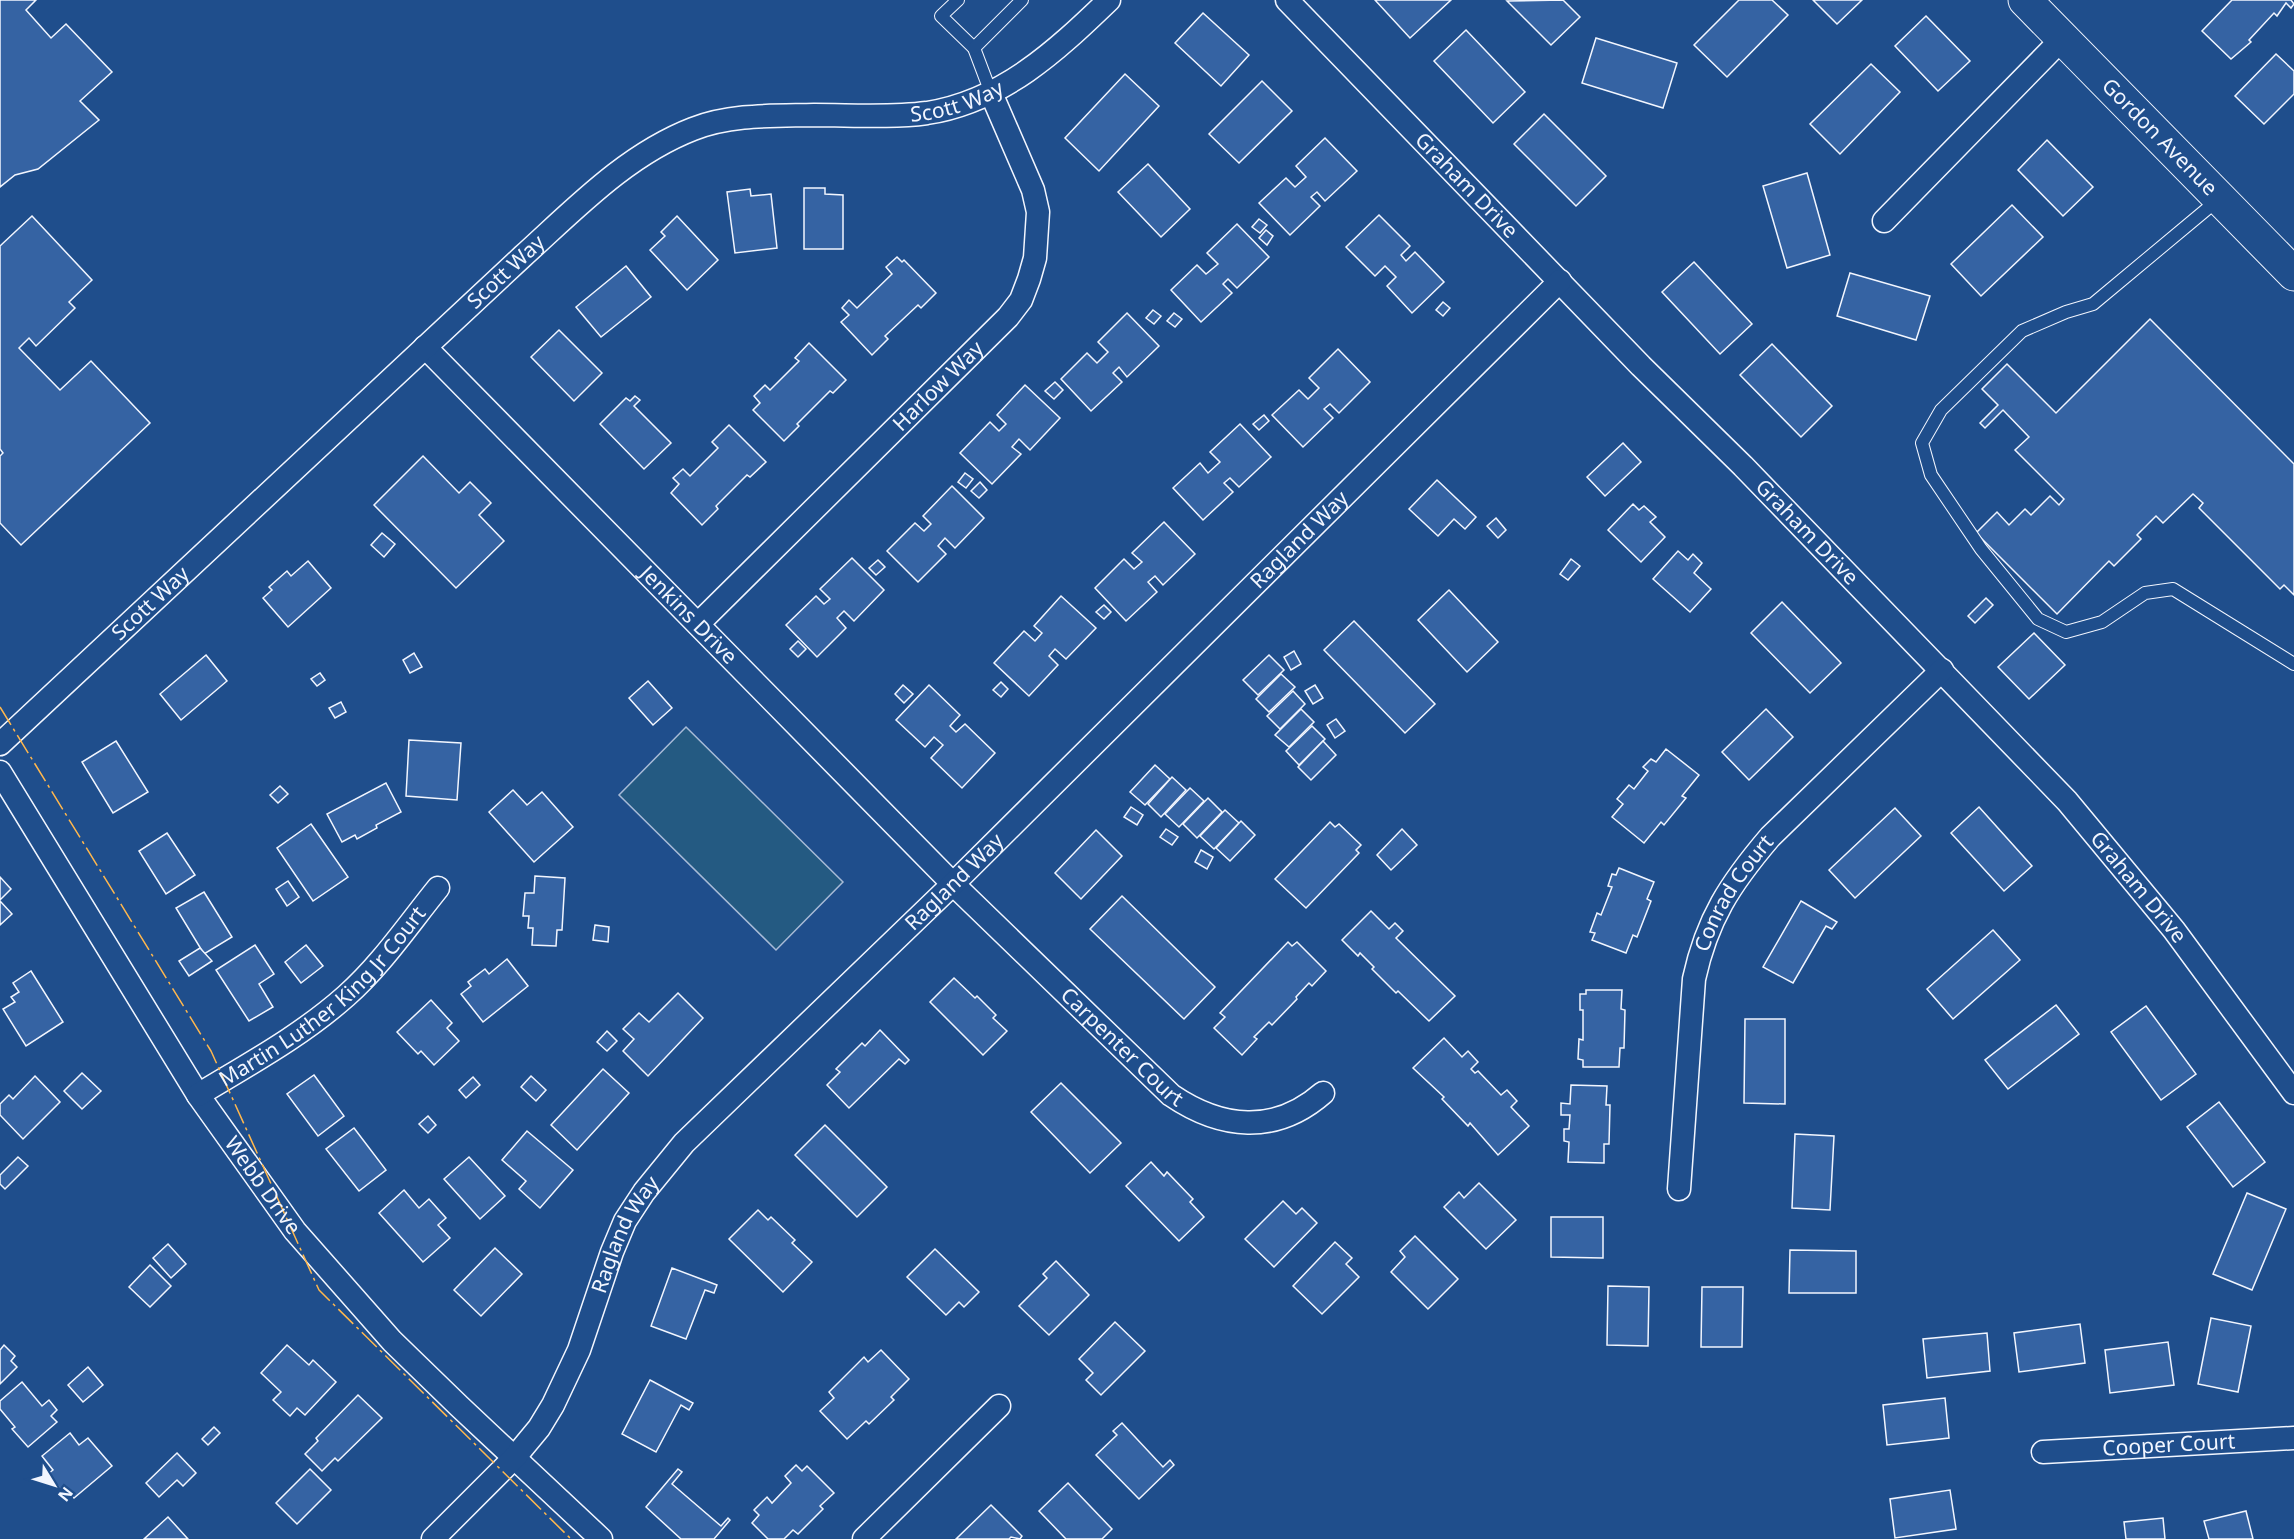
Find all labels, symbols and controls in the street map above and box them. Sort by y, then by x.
street label: Gordon Avenue [2096,71,2224,201]
street label: Scott Way [909,73,1008,128]
street label: Graham Drive [1409,126,1525,244]
street label: Scott Way [460,228,550,314]
street label: Harlow Way [886,334,989,437]
street label: Graham Drive [1750,472,1865,590]
street label: Ragland Way [1243,484,1354,594]
street label: Jenkins Drive [633,558,744,670]
street label: Scott Way [105,559,195,646]
street label: Graham Drive [2085,825,2194,948]
street label: Ragland Way [898,826,1009,936]
street label: Conrad Court [1687,828,1779,955]
street label: Martin Luther King Jr Court [213,900,432,1092]
street label: Carpenter Court [1055,981,1189,1113]
street label: Webb Drive [219,1130,308,1240]
street label: Ragland Way [584,1169,665,1297]
street label: Cooper Court [2102,1426,2236,1462]
north arrow [24,1455,84,1515]
text: N [53,1482,78,1506]

